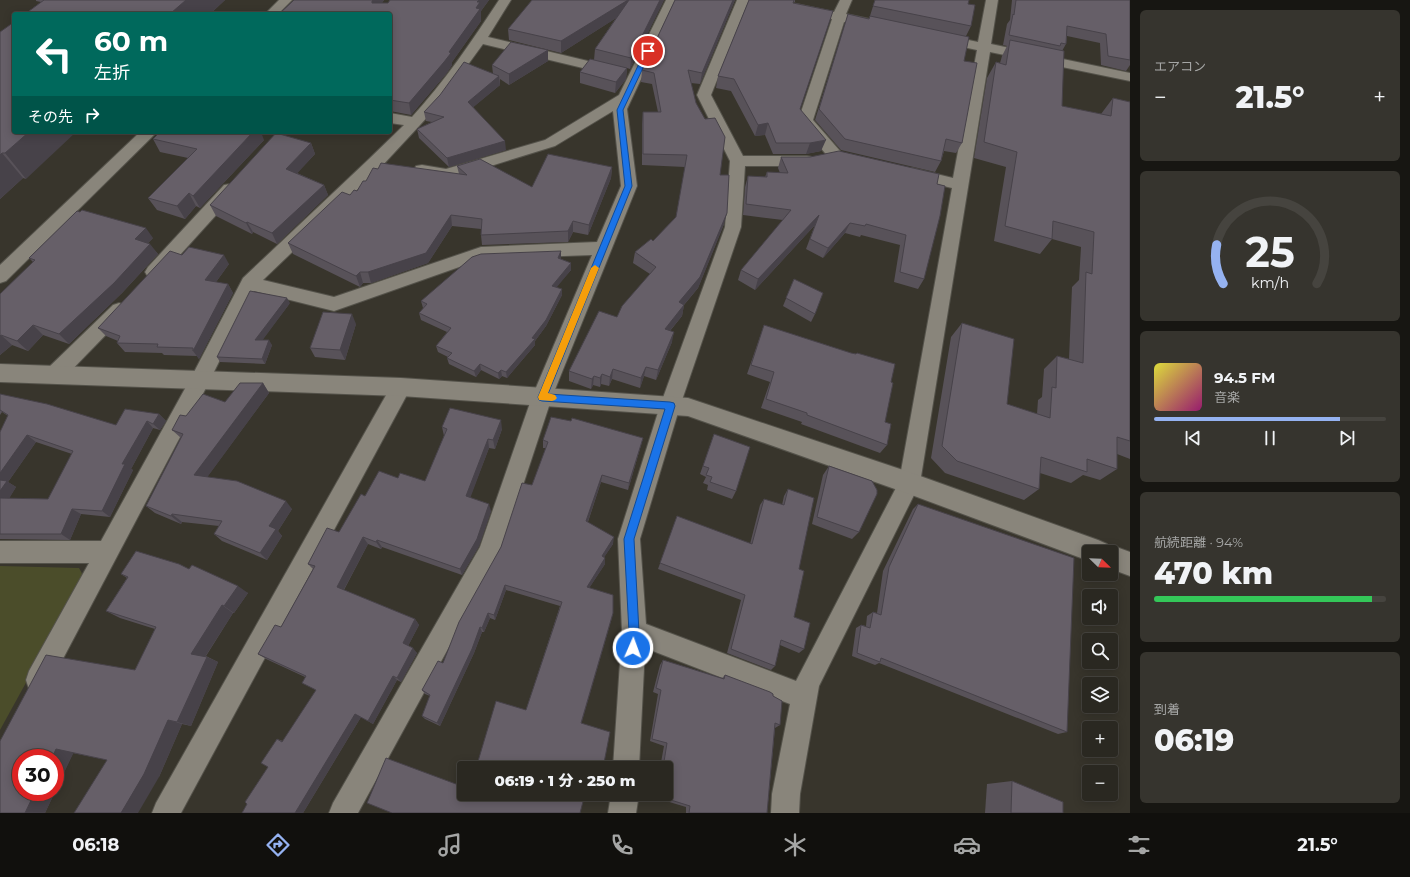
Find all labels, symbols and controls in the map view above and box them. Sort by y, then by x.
text: 60 m [94,24,168,58]
icon: left [28,28,80,80]
pin [631,34,665,68]
icon: arrive [637,40,659,62]
text: エアコン [1154,58,1206,74]
text: 左折 [94,62,130,84]
text: 21.5° [1235,79,1305,116]
text: − [1154,84,1167,111]
text: + [1373,84,1386,111]
icon: right [81,104,103,126]
text: その先 [28,107,73,126]
text: 25 [1245,227,1295,277]
text: km/h [1251,273,1289,291]
text: 94.5 FM [1214,368,1275,387]
text: 音楽 [1214,389,1240,405]
icon: previous [1182,427,1204,449]
icon: pause [1259,427,1281,449]
icon: next [1336,427,1358,449]
text: 航続距離 · 94% [1154,534,1243,550]
north arrow [1082,545,1118,581]
map controls [1082,545,1118,801]
text: 470 km [1154,555,1273,592]
button: sound [1082,589,1118,625]
position arrow [612,627,654,669]
button: search [1082,633,1118,669]
button: layers [1082,677,1118,713]
text: 到着 [1154,701,1180,717]
button: + [1082,721,1118,757]
text: 06:19 [1154,722,1234,759]
speed limit sign: 30 [12,749,64,801]
button: − [1082,765,1118,801]
text: 06:19 · 1 分 · 250 m [494,771,636,790]
icon: directions [264,831,292,859]
icon: music [436,831,464,859]
icon: phone [608,831,636,859]
icon: climate [781,831,809,859]
icon: car [953,831,981,859]
icon: filters [1125,831,1153,859]
text: 06:18 [72,834,119,856]
text: 21.5° [1297,834,1338,856]

